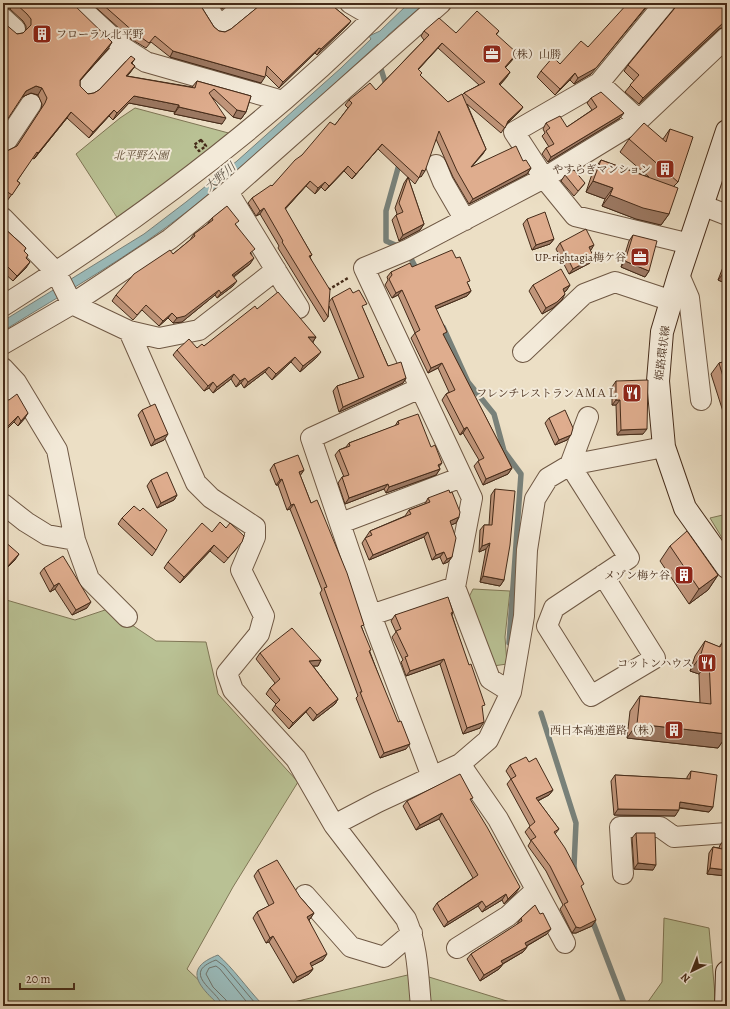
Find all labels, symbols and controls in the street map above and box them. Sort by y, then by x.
building icon: フローラル北平野 [31,23,53,45]
place label: フローラル北平野 [56,27,144,42]
office icon: （株）山勝 [481,43,503,65]
place label: （株）山勝 [506,47,561,62]
park label: 北平野公園 [114,148,170,163]
water label: 大野川 [201,158,240,195]
building icon: やすらぎマンション [654,158,676,180]
place label: やすらぎマンション [552,162,651,177]
office icon: UP-rightagia梅ケ谷 [629,246,651,268]
place label: UP-rightagia梅ケ谷 [535,250,626,265]
street label: 姫路環状線 [652,325,673,381]
restaurant icon: フレンチレストランＡＭＡＬ [621,382,643,404]
place label: フレンチレストランＡＭＡＬ [476,386,618,401]
building icon: メゾン梅ケ谷 [673,564,695,586]
place label: メゾン梅ケ谷 [604,568,670,583]
restaurant icon: コットンハウス [696,652,718,674]
place label: コットンハウス [617,656,693,671]
building icon: 西日本高速道路（株） [663,719,685,741]
place label: 西日本高速道路（株） [550,723,660,738]
north arrow [672,951,712,991]
scale bar [20,965,74,991]
text: N [677,970,694,986]
text: 20 m [26,971,50,987]

